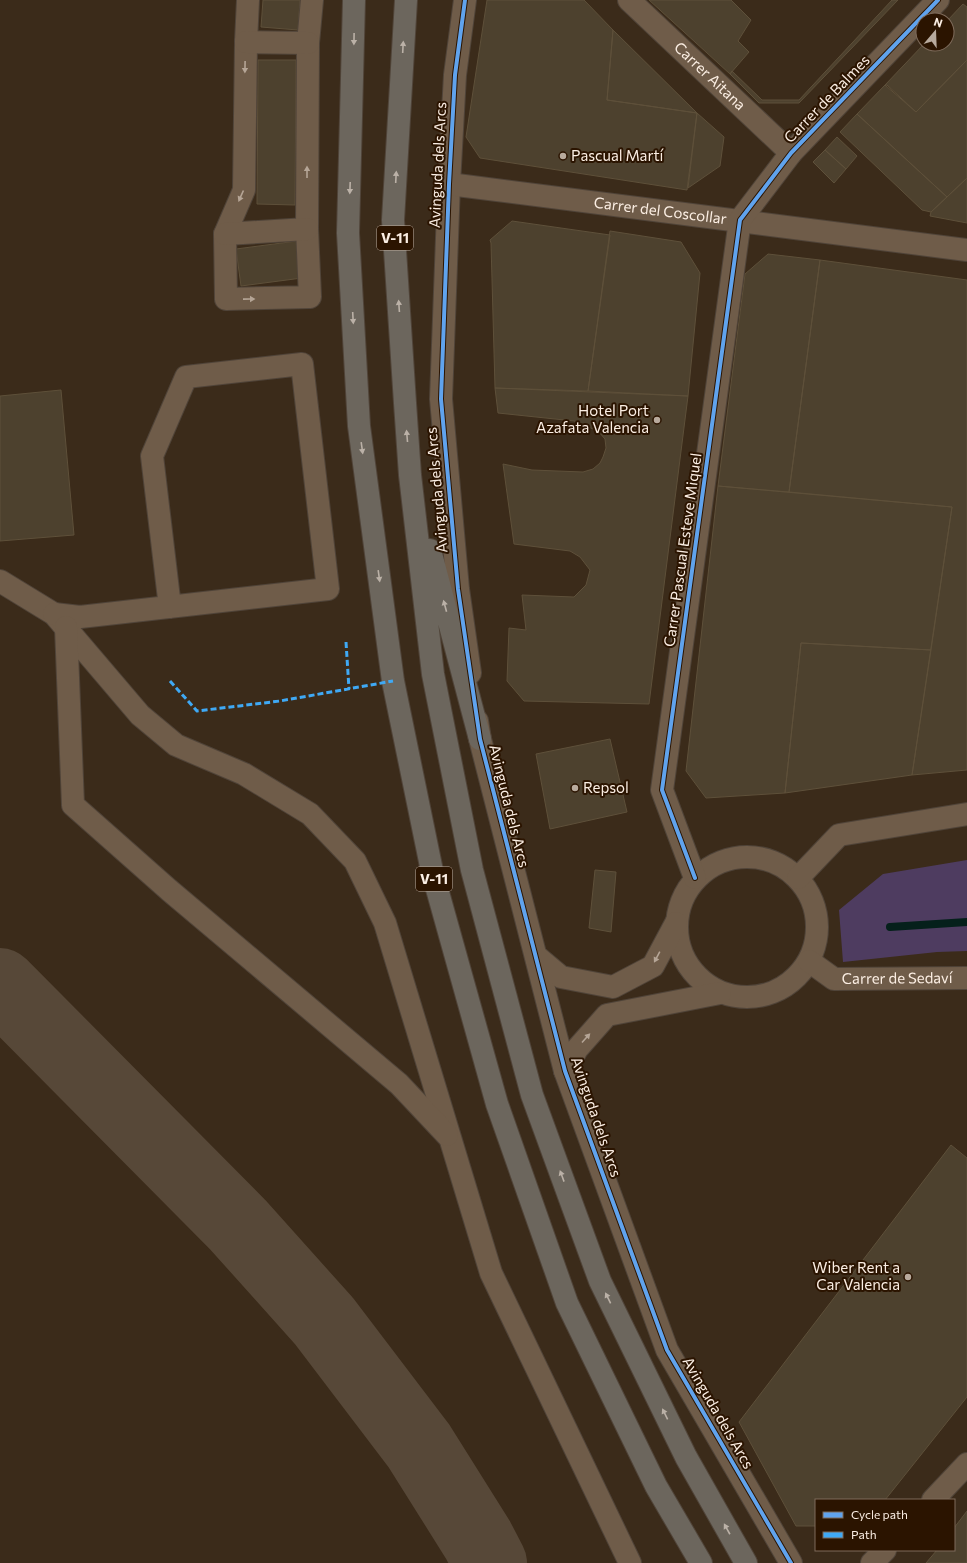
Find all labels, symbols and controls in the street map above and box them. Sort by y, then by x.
north arrow [915,12,955,52]
text: N [932,15,944,30]
one-way arrow [350,33,357,45]
street label: Carrer Aitana [671,38,750,113]
one-way arrow [399,41,406,53]
street label: Carrer de Balmes [780,50,873,146]
one-way arrow [242,61,248,74]
street label: Avinguda dels Arcs [425,101,449,228]
place label: Pascual Martí [571,146,665,164]
marker: Pascual Martí [558,151,568,161]
one-way arrow [304,165,310,178]
one-way arrow [392,171,399,183]
one-way arrow [347,182,353,195]
one-way arrow [238,191,244,202]
street label: Carrer del Coscollar [593,193,728,227]
road number: V-11 [377,226,413,250]
one-way arrow [243,295,255,302]
one-way arrow [395,300,402,312]
one-way arrow [349,312,356,324]
place label: Hotel Port Azafata Valencia [536,401,649,436]
marker: Hotel Port Azafata Valencia [652,415,662,425]
street label: Avinguda dels Arcs [422,426,450,554]
one-way arrow [404,430,411,442]
one-way arrow [359,441,365,454]
street label: Carrer Pascual Esteve Miquel [659,452,705,648]
one-way arrow [376,570,382,582]
one-way arrow [442,600,448,612]
street label: Avinguda dels Arcs [486,742,534,869]
place label: Repsol [583,778,629,796]
marker: Repsol [570,783,580,793]
road number: V-11 [416,867,452,891]
one-way arrow [654,951,661,963]
street label: Carrer de Sedaví [842,968,954,987]
one-way arrow [581,1033,590,1044]
street label: Avinguda dels Arcs [568,1054,626,1179]
one-way arrow [558,1170,564,1182]
place label: Wiber Rent a Car Valencia [812,1258,900,1293]
marker: Wiber Rent a Car Valencia [903,1272,913,1282]
one-way arrow [605,1292,611,1303]
street label: Avinguda dels Arcs [680,1353,758,1472]
one-way arrow [662,1409,668,1420]
legend [815,1499,955,1551]
text: Cycle path [851,1507,908,1521]
one-way arrow [723,1523,730,1535]
text: Path [851,1527,877,1541]

